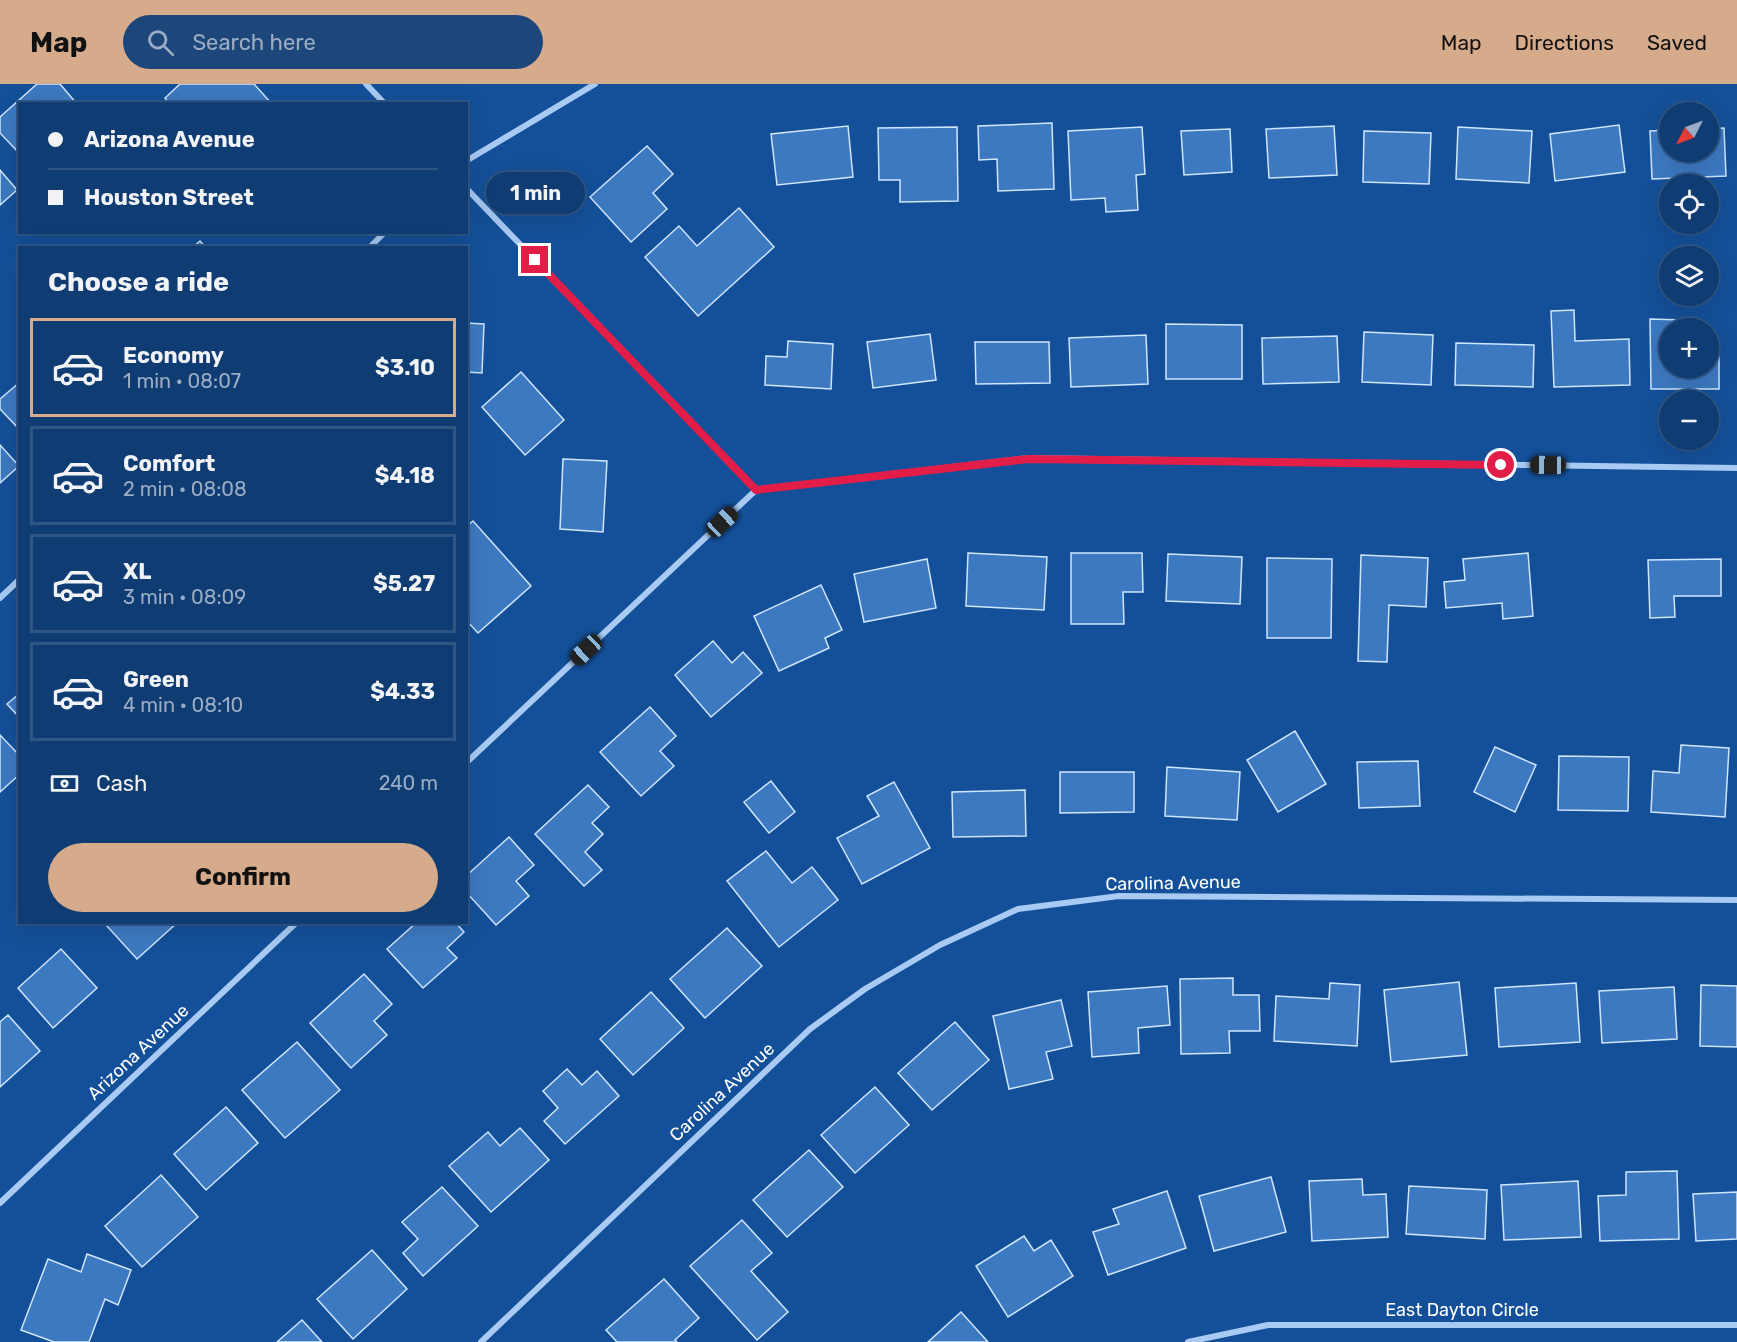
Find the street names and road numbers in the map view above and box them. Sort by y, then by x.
street label: Carolina Avenue [1105,871,1241,895]
street label: Arizona Avenue [83,999,193,1105]
street label: Carolina Avenue [665,1038,779,1146]
street label: East Dayton Circle [1385,1299,1539,1321]

